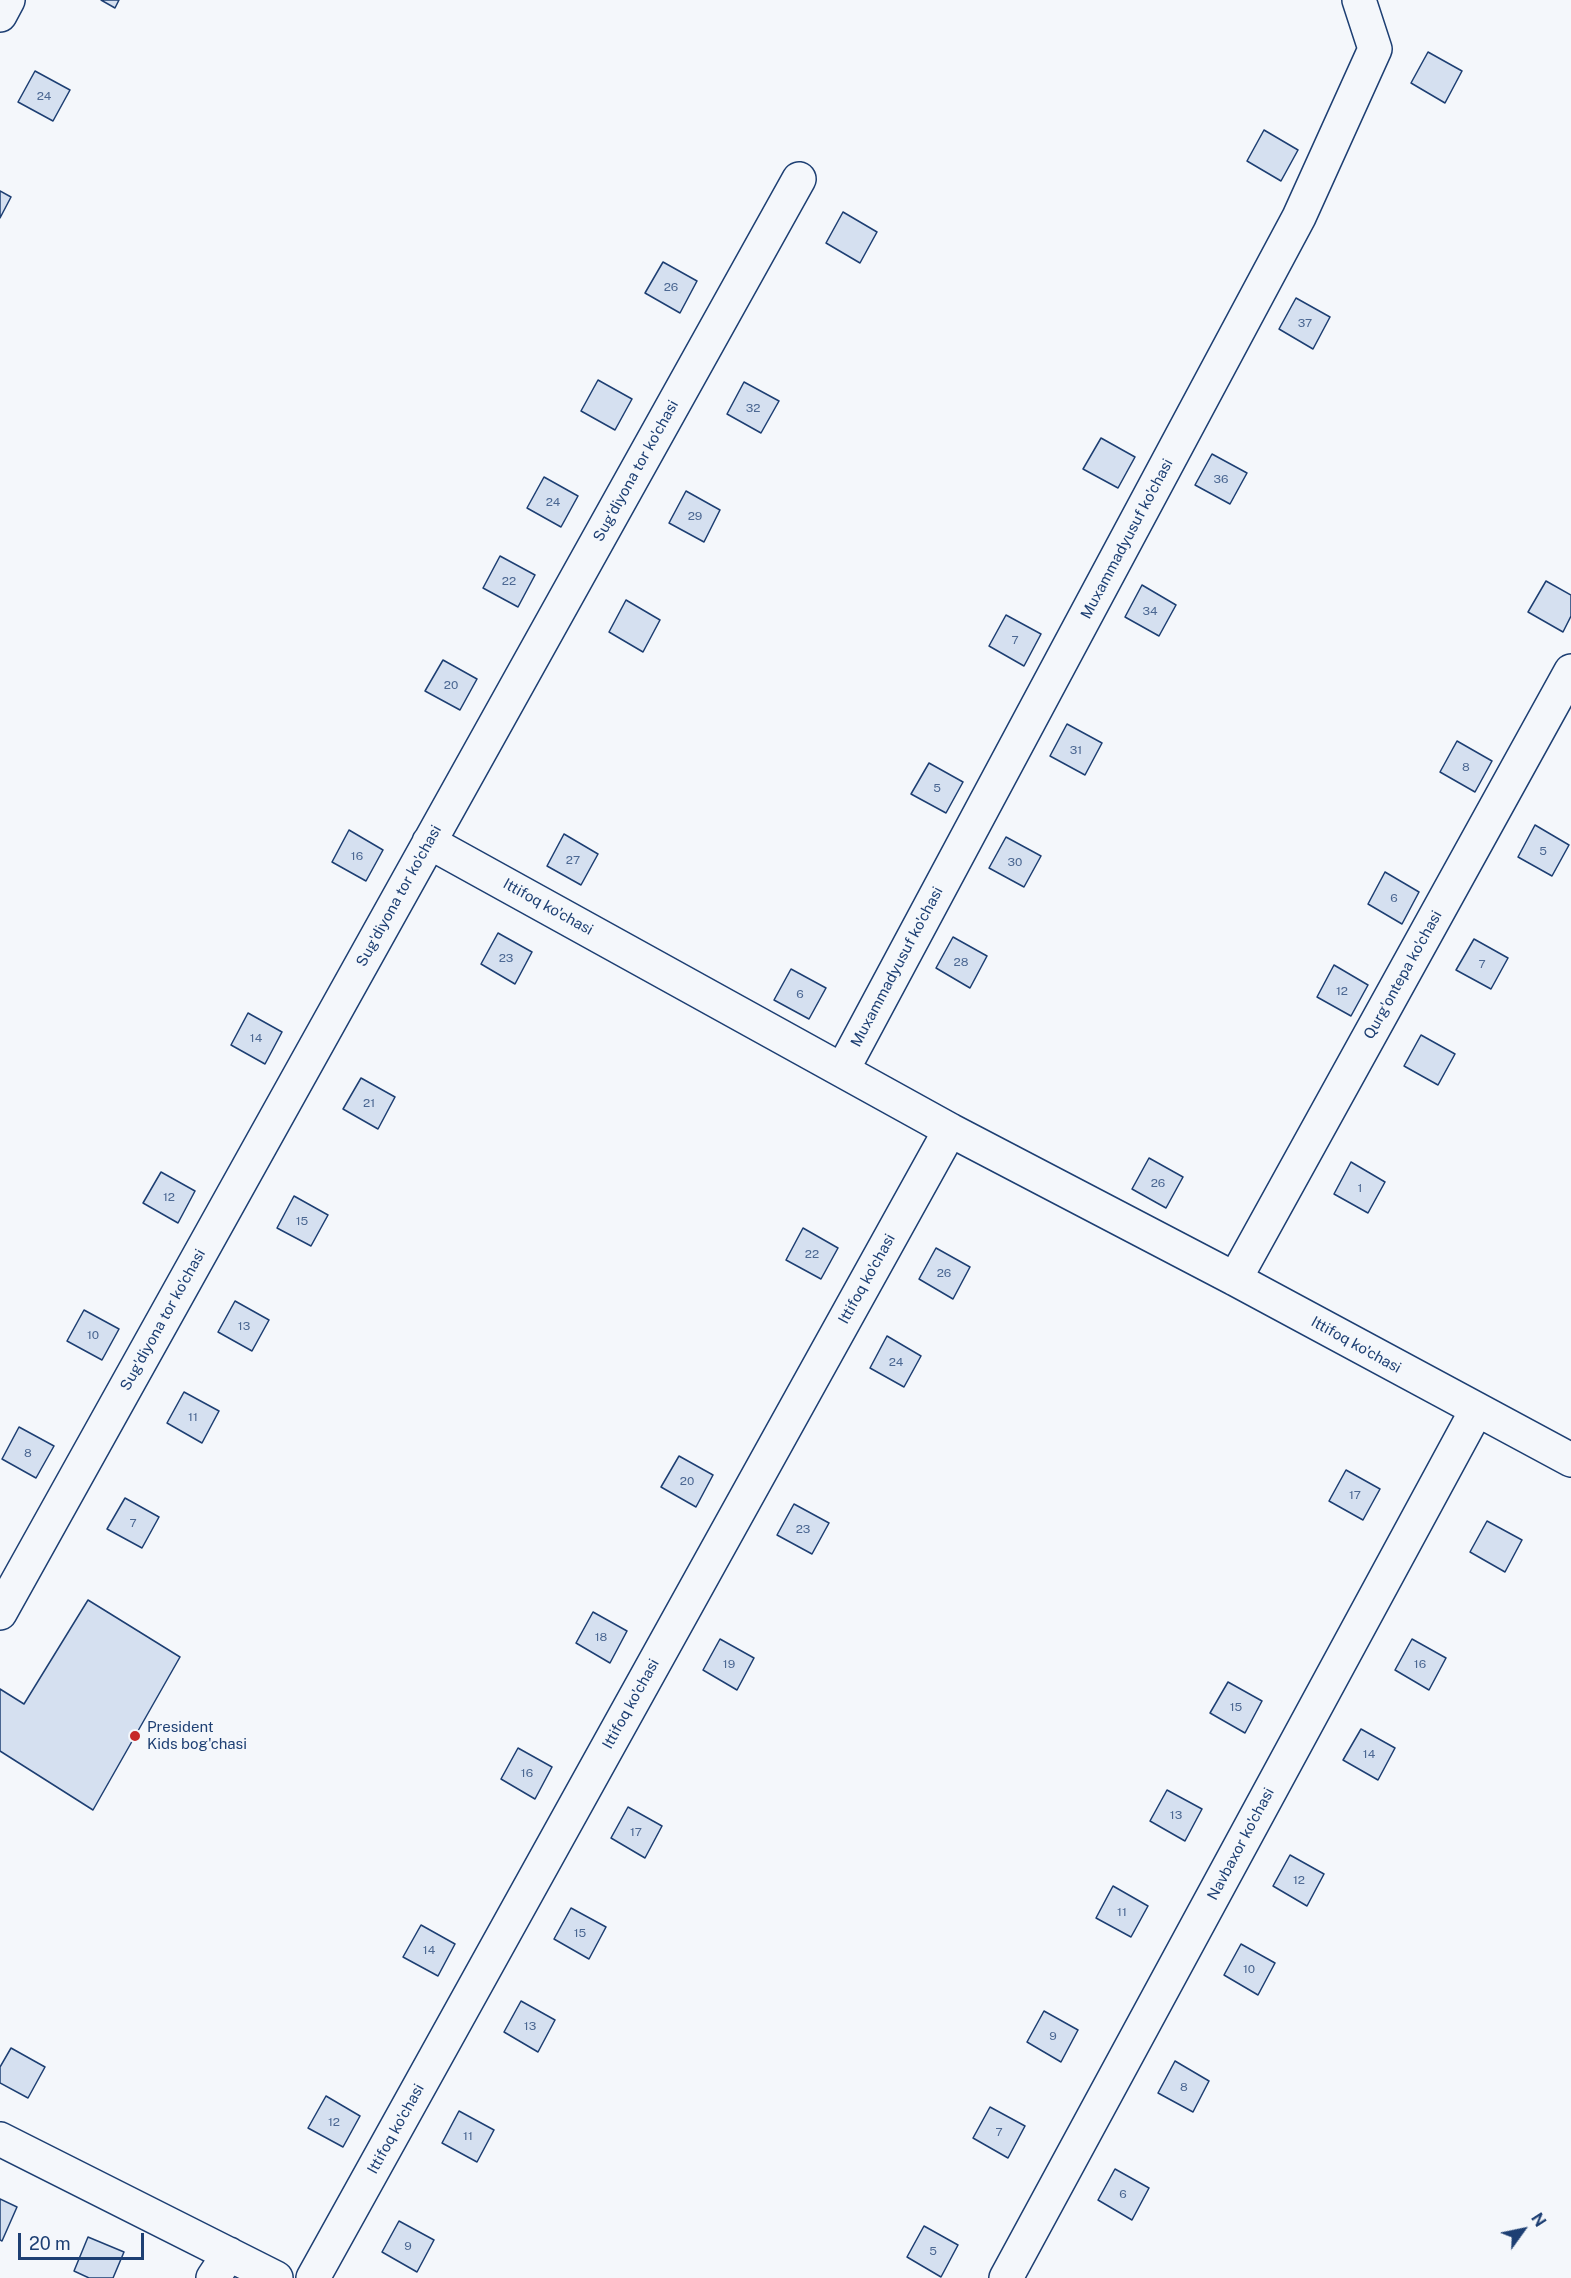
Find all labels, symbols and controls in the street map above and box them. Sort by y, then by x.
house number: 24 [37,89,51,103]
house number: 26 [664,280,678,294]
house number: 37 [1298,316,1312,330]
street label: Sug'diyona tor ko'chasi [590,397,682,545]
house number: 32 [746,401,760,415]
street label: Muxammadyusuf ko'chasi [1077,456,1177,622]
house number: 36 [1214,472,1228,486]
house number: 24 [546,495,560,509]
house number: 29 [688,509,702,523]
house number: 22 [502,574,516,588]
house number: 34 [1142,604,1158,618]
house number: 7 [1011,633,1019,647]
house number: 20 [444,678,458,692]
house number: 31 [1070,743,1082,757]
house number: 8 [1462,760,1470,774]
house number: 5 [933,781,941,795]
street label: Sug'diyona tor ko'chasi [353,822,445,970]
house number: 5 [1539,844,1547,858]
house number: 16 [351,849,363,863]
house number: 27 [566,853,580,867]
house number: 30 [1008,855,1022,869]
street label: Ittifoq ko'chasi [500,875,596,939]
street label: Muxammadyusuf ko'chasi [847,884,947,1050]
house number: 6 [1390,891,1398,905]
street label: Qurg'ontepa ko'chasi [1360,908,1446,1042]
house number: 23 [499,951,513,965]
house number: 28 [954,955,968,969]
house number: 7 [1478,957,1486,971]
house number: 12 [1336,984,1348,998]
house number: 6 [796,987,804,1001]
house number: 14 [250,1031,262,1045]
house number: 21 [363,1096,375,1110]
house number: 26 [1151,1176,1165,1190]
house number: 1 [1358,1181,1362,1195]
house number: 12 [163,1190,175,1204]
house number: 15 [296,1214,308,1228]
street label: Ittifoq ko'chasi [835,1231,899,1327]
street label: Sug'diyona tor ko'chasi [117,1246,209,1394]
house number: 22 [805,1247,819,1261]
house number: 26 [937,1266,951,1280]
street label: Ittifoq ko'chasi [1308,1313,1404,1377]
house number: 13 [238,1319,250,1333]
house number: 10 [87,1328,99,1342]
house number: 24 [889,1355,903,1369]
house number: 11 [188,1410,198,1424]
house number: 8 [24,1446,32,1460]
house number: 20 [680,1474,694,1488]
house number: 17 [1349,1488,1361,1502]
house number: 7 [129,1516,137,1530]
house number: 23 [796,1522,810,1536]
house number: 18 [595,1630,607,1644]
street label: Ittifoq ko'chasi [599,1656,663,1752]
house number: 19 [723,1657,735,1671]
house number: 16 [1414,1657,1426,1671]
house number: 15 [1230,1700,1242,1714]
place label: President Kids bog'chasi [147,1718,247,1753]
marker: President Kids bog'chasi [128,1729,142,1743]
house number: 14 [1363,1747,1375,1761]
house number: 16 [521,1766,533,1780]
street label: Navbaxor ko'chasi [1204,1785,1278,1903]
house number: 13 [1170,1808,1182,1822]
house number: 17 [630,1825,642,1839]
house number: 12 [1293,1873,1305,1887]
house number: 11 [1117,1905,1127,1919]
house number: 15 [574,1926,586,1940]
house number: 14 [423,1943,435,1957]
house number: 10 [1243,1962,1255,1976]
house number: 13 [524,2019,536,2033]
house number: 9 [1049,2029,1057,2043]
house number: 8 [1180,2080,1188,2094]
street label: Ittifoq ko'chasi [364,2081,428,2177]
house number: 12 [328,2115,340,2129]
house number: 7 [995,2125,1003,2139]
house number: 11 [463,2129,473,2143]
house number: 6 [1119,2187,1127,2201]
north arrow [1493,2200,1553,2260]
text: N [1527,2209,1550,2230]
scale bar [21,2221,147,2259]
text: 20 m [29,2233,71,2254]
house number: 9 [404,2239,412,2253]
house number: 5 [929,2244,937,2258]

